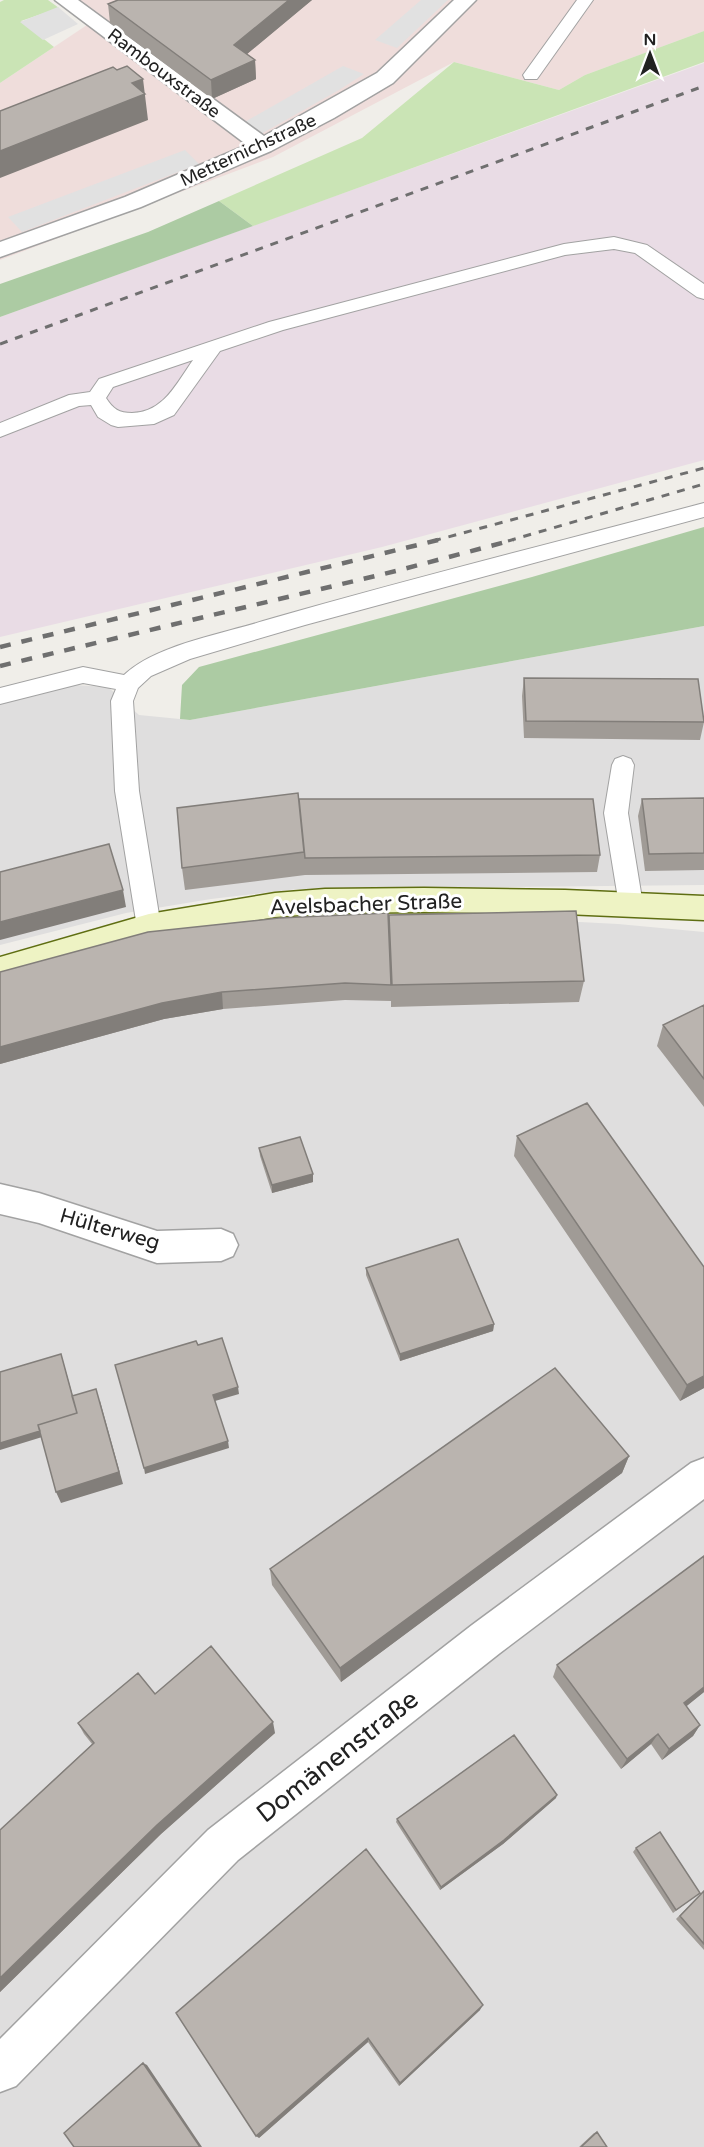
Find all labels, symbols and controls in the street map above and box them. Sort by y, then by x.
street label: Rambouxstraße [103,23,225,123]
north arrow [620,24,680,84]
text: N [644,30,656,50]
street label: Metternichstraße [176,109,320,191]
street label: Avelsbacher Straße [269,889,463,920]
street label: Hülterweg [57,1203,163,1256]
street label: Domänenstraße [250,1684,425,1829]

